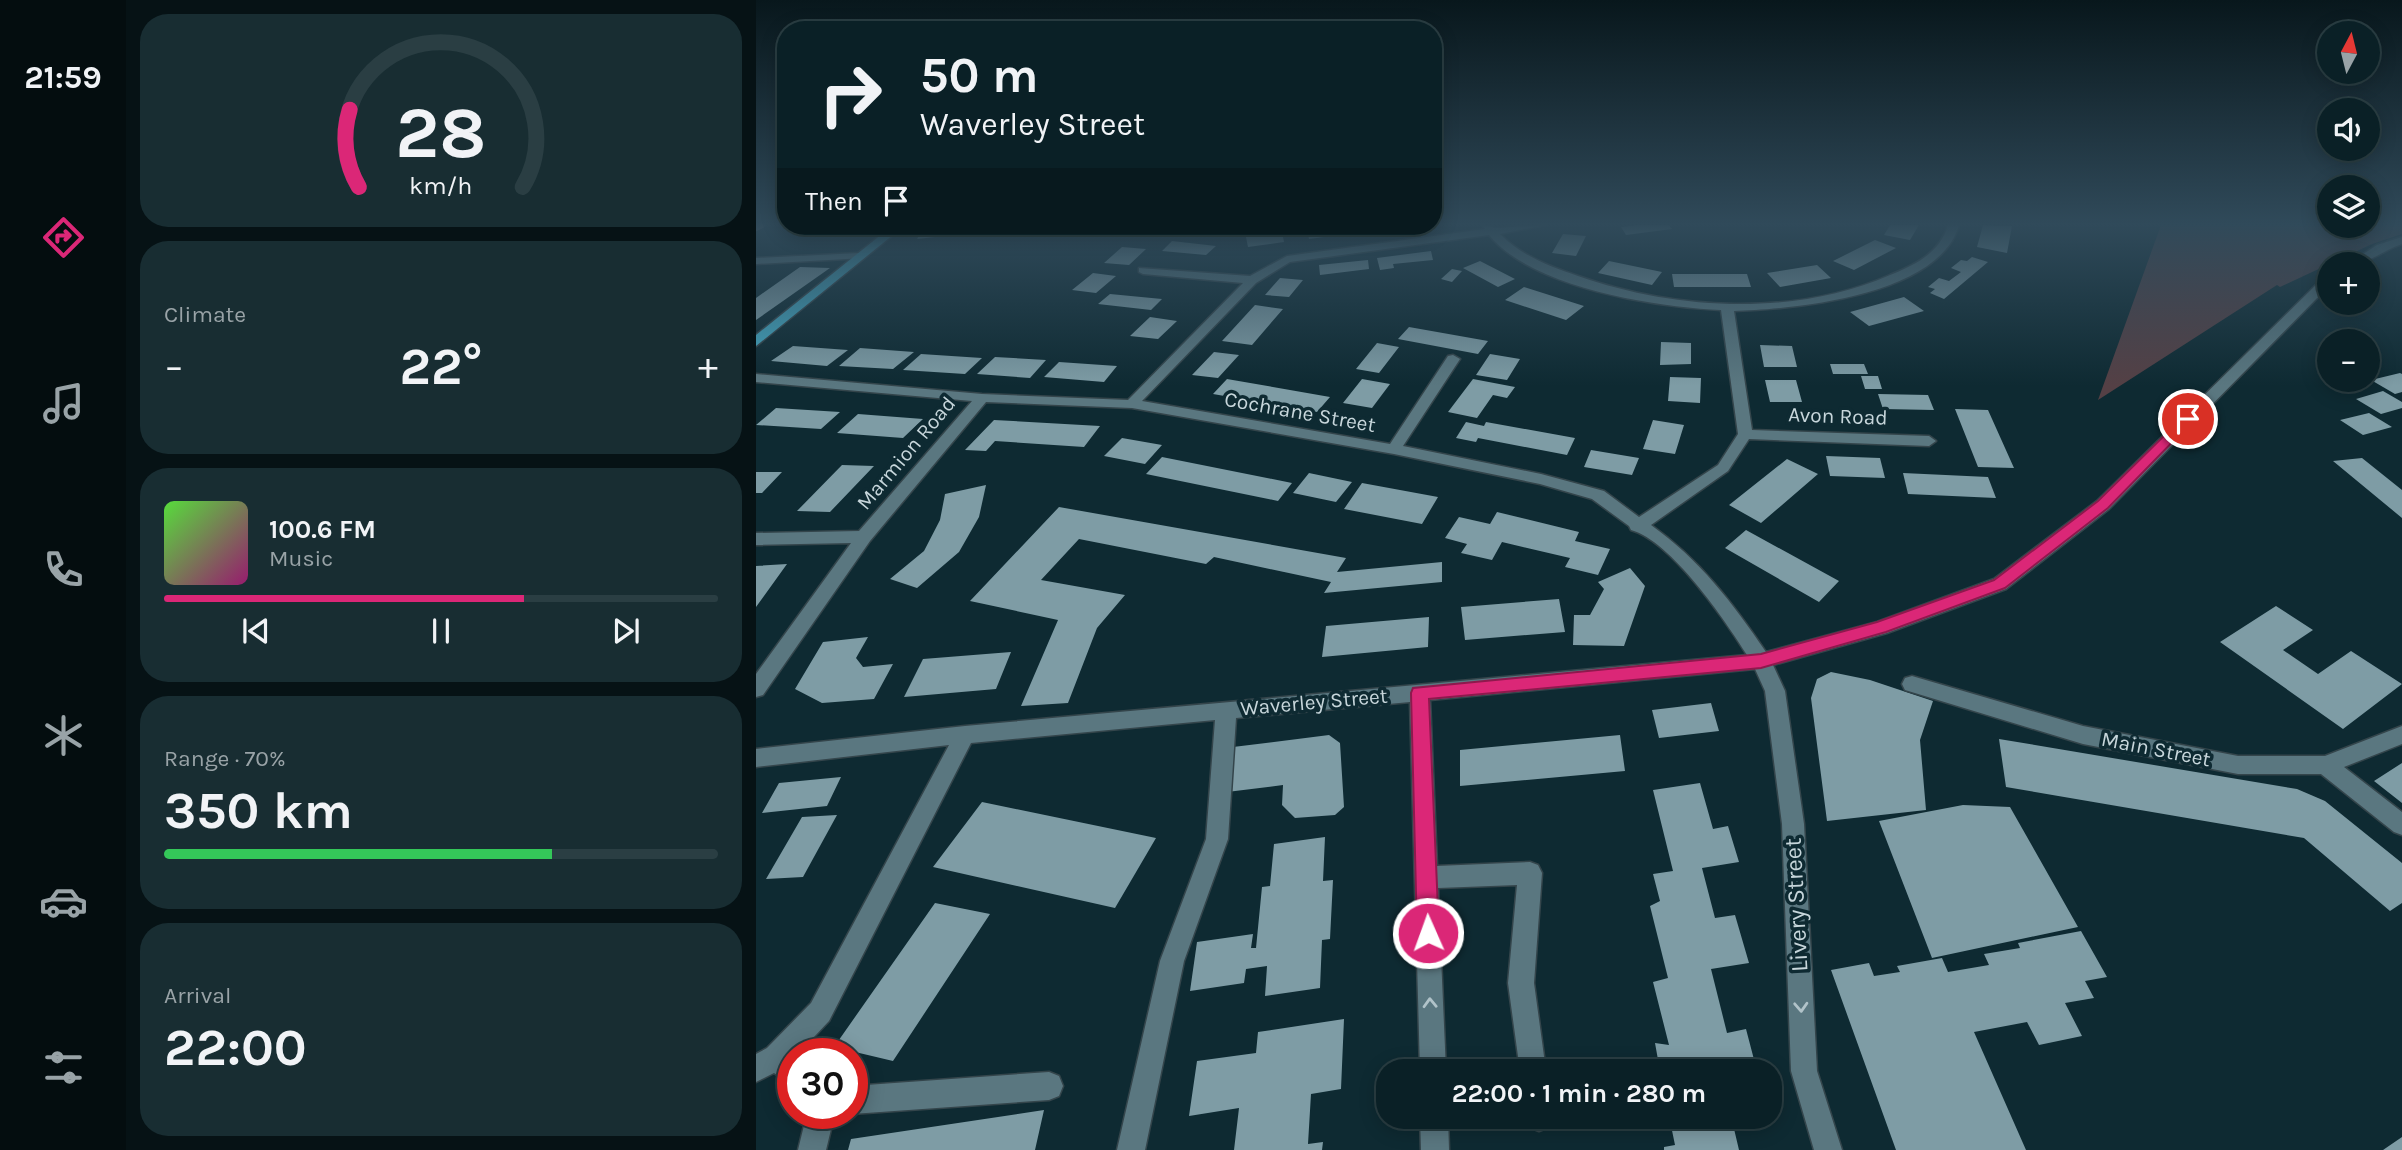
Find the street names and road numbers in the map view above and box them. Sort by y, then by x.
street label: Cochrane Street [1223,387,1378,437]
street label: Marmion Road [852,392,960,514]
street label: Avon Road [1788,402,1888,430]
street label: Waverley Street [1239,684,1389,720]
street label: Main Street [2099,727,2213,771]
street label: Livery Street [1779,837,1813,973]

